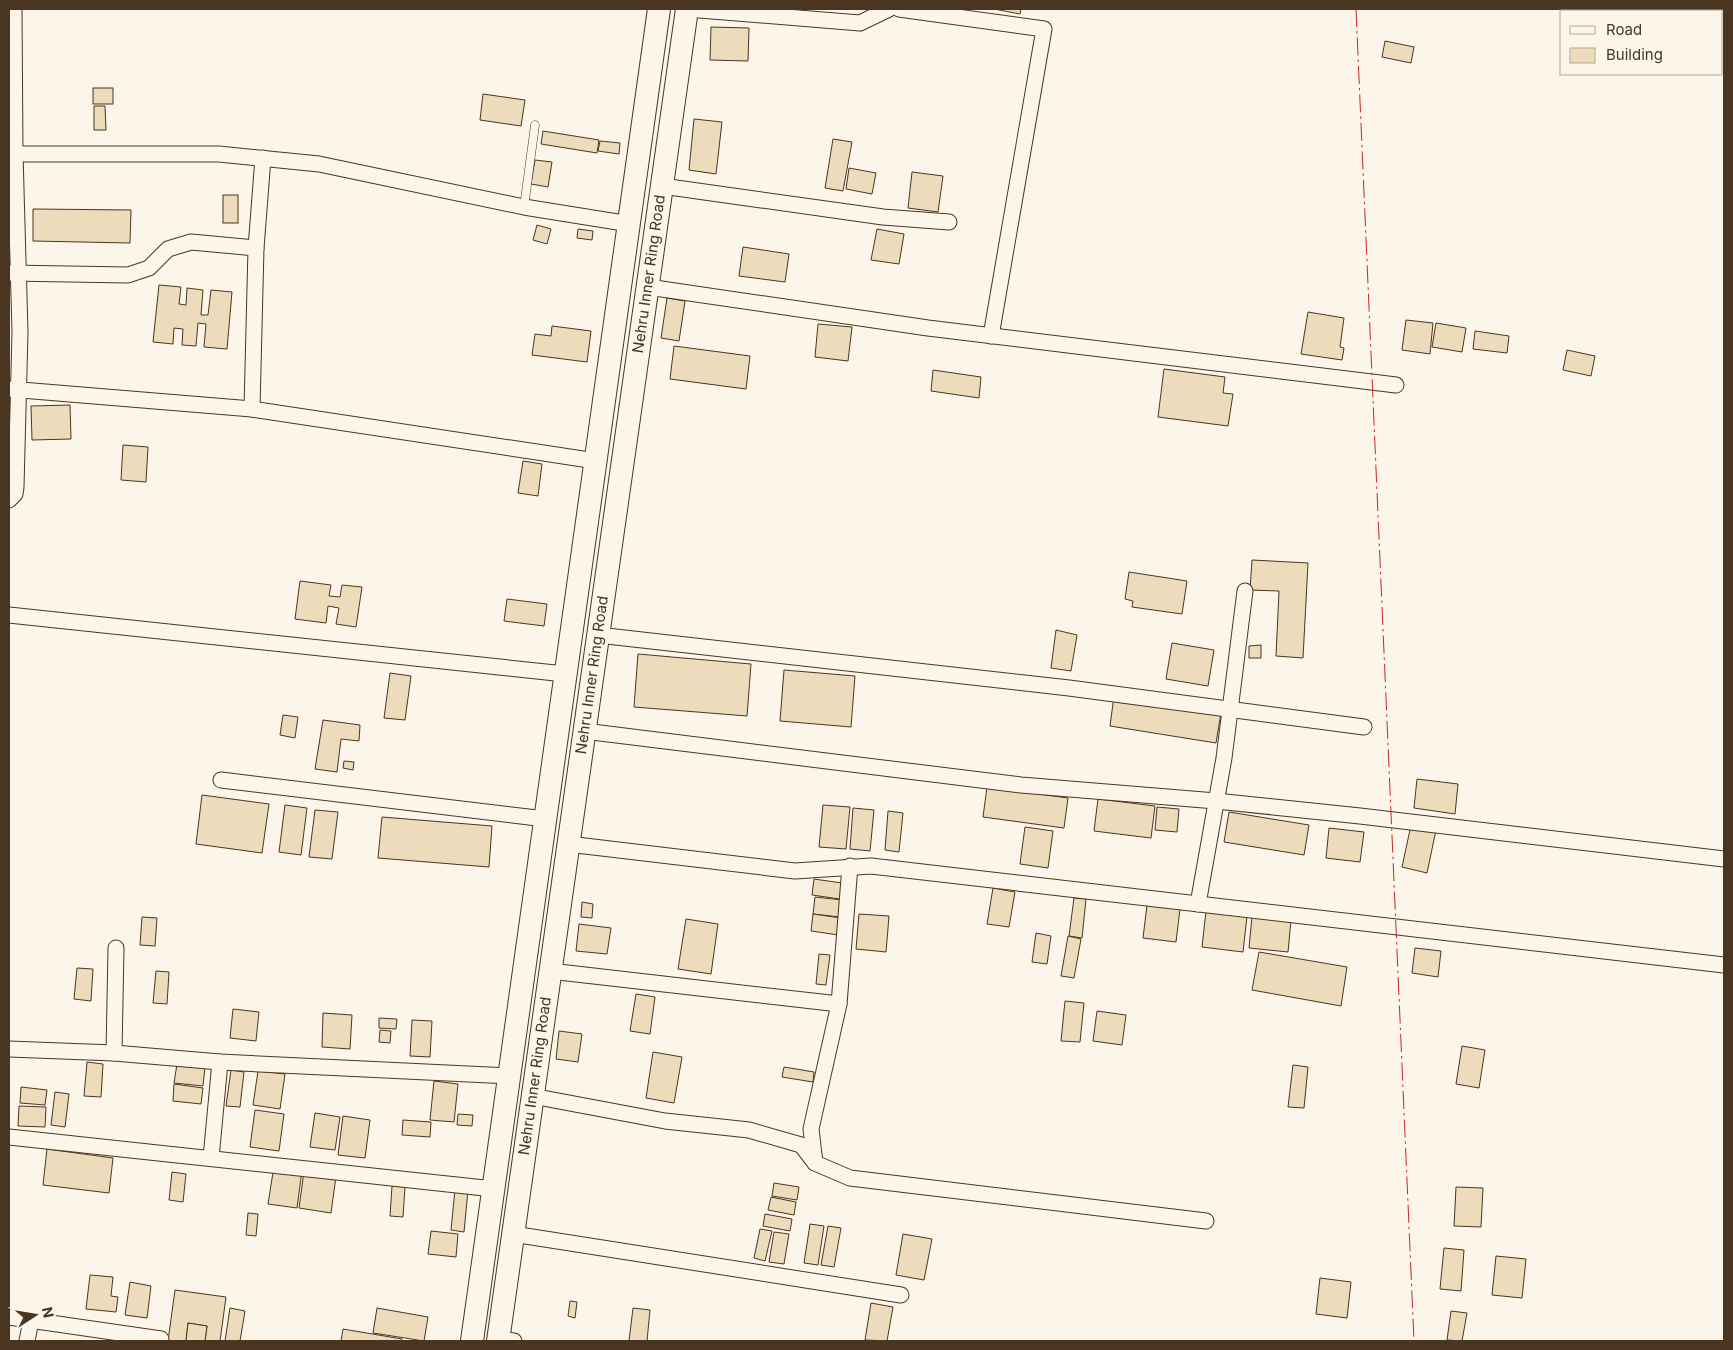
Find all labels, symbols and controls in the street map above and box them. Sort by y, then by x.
legend [1560,10,1723,75]
text: Road [1606,20,1642,39]
text: Building [1606,45,1663,64]
street label: Nehru Inner Ring Road [628,194,669,354]
street label: Nehru Inner Ring Road [571,595,612,755]
street label: Nehru Inner Ring Road [514,996,555,1156]
north arrow [10,1290,60,1340]
text: N [39,1305,58,1319]

